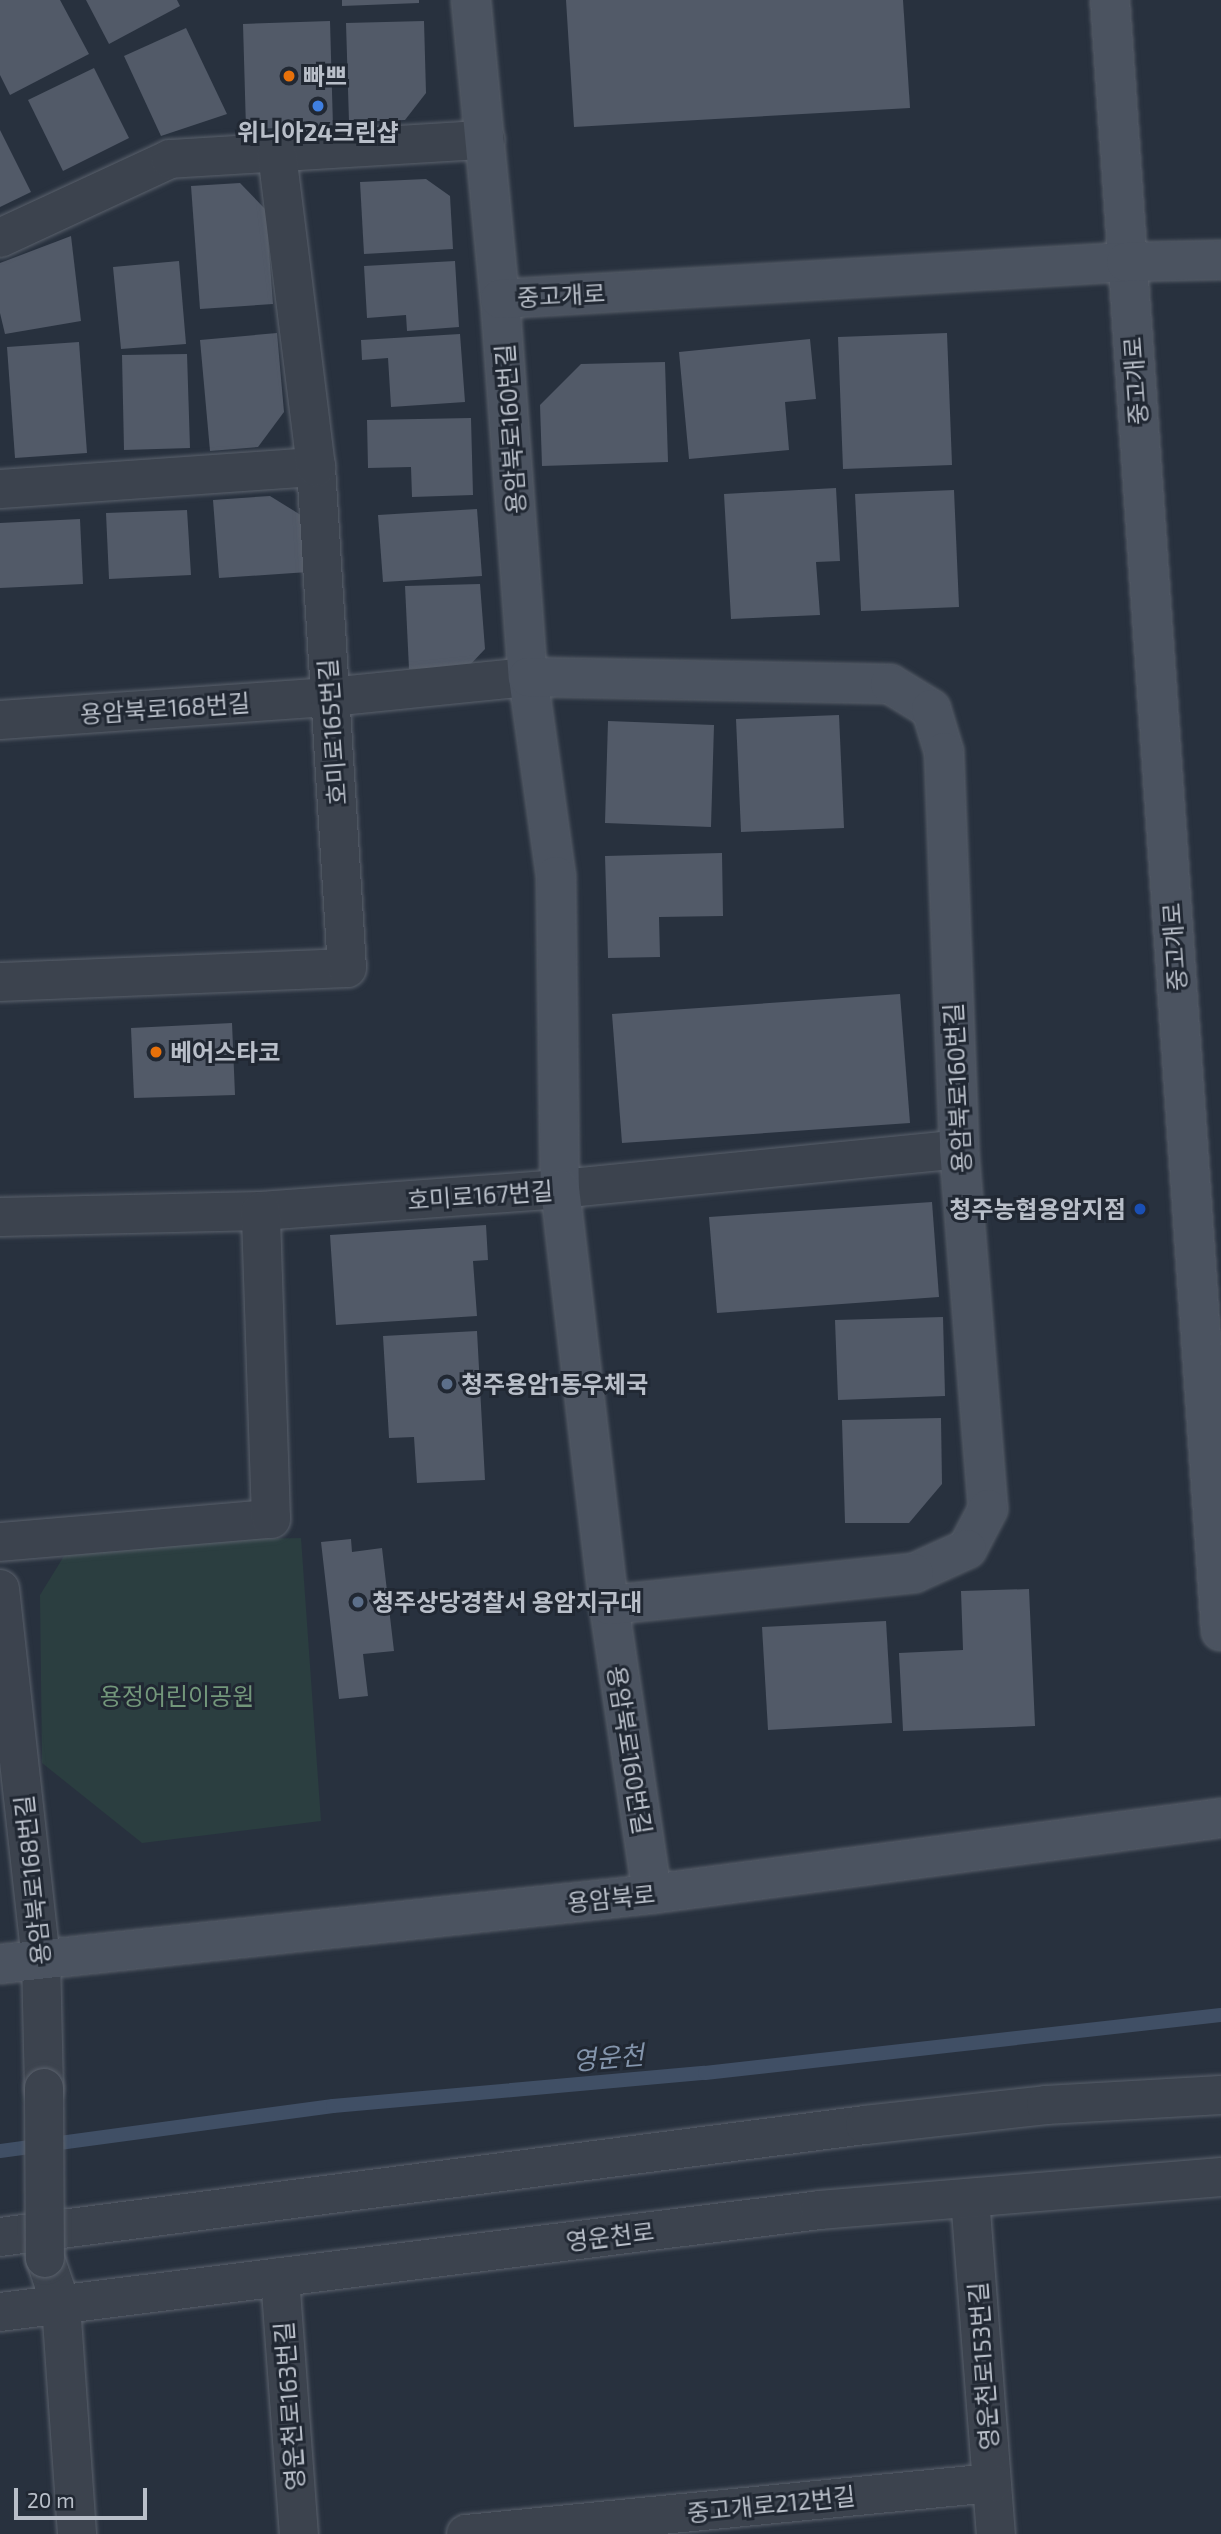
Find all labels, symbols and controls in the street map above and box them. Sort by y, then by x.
place label: 빠쁘 [303,62,347,90]
marker: 빠쁘 [281,68,297,84]
marker: 위니아24크린샵 [310,98,326,114]
place label: 위니아24크린샵 [237,118,399,146]
street label: 중고개로 [516,278,606,312]
street label: 중고개로 [1118,336,1152,426]
street label: 용암북로160번길 [490,343,530,515]
street label: 호미로165번길 [313,658,351,806]
street label: 용암북로168번길 [79,688,251,728]
street label: 중고개로 [1157,902,1191,992]
street label: 용암북로160번길 [938,1002,976,1174]
place label: 베어스타코 [170,1038,280,1066]
marker: 베어스타코 [148,1044,164,1060]
street label: 호미로167번길 [406,1176,554,1214]
place label: 청주농협용암지점 [949,1195,1126,1223]
marker: 청주농협용암지점 [1132,1201,1148,1217]
place label: 청주용암1동우체국 [461,1370,648,1398]
marker: 청주용암1동우체국 [439,1376,455,1392]
place label: 청주상당경찰서 용암지구대 [372,1588,642,1616]
marker: 청주상당경찰서 용암지구대 [350,1594,366,1610]
street label: 용암북로160번길 [602,1664,658,1836]
park label: 용정어린이공원 [100,1682,254,1710]
street label: 용암북로168번길 [9,1794,55,1966]
street label: 용암북로 [566,1879,656,1917]
water label: 영운천 [571,2038,645,2076]
street label: 영운천로 [564,2216,656,2256]
street label: 영운천로153번길 [963,2281,1003,2451]
street label: 영운천로163번길 [269,2321,309,2491]
scale bar [18,2474,150,2518]
street label: 중고개로212번길 [685,2481,857,2527]
text: 20 m [27,2487,75,2512]

